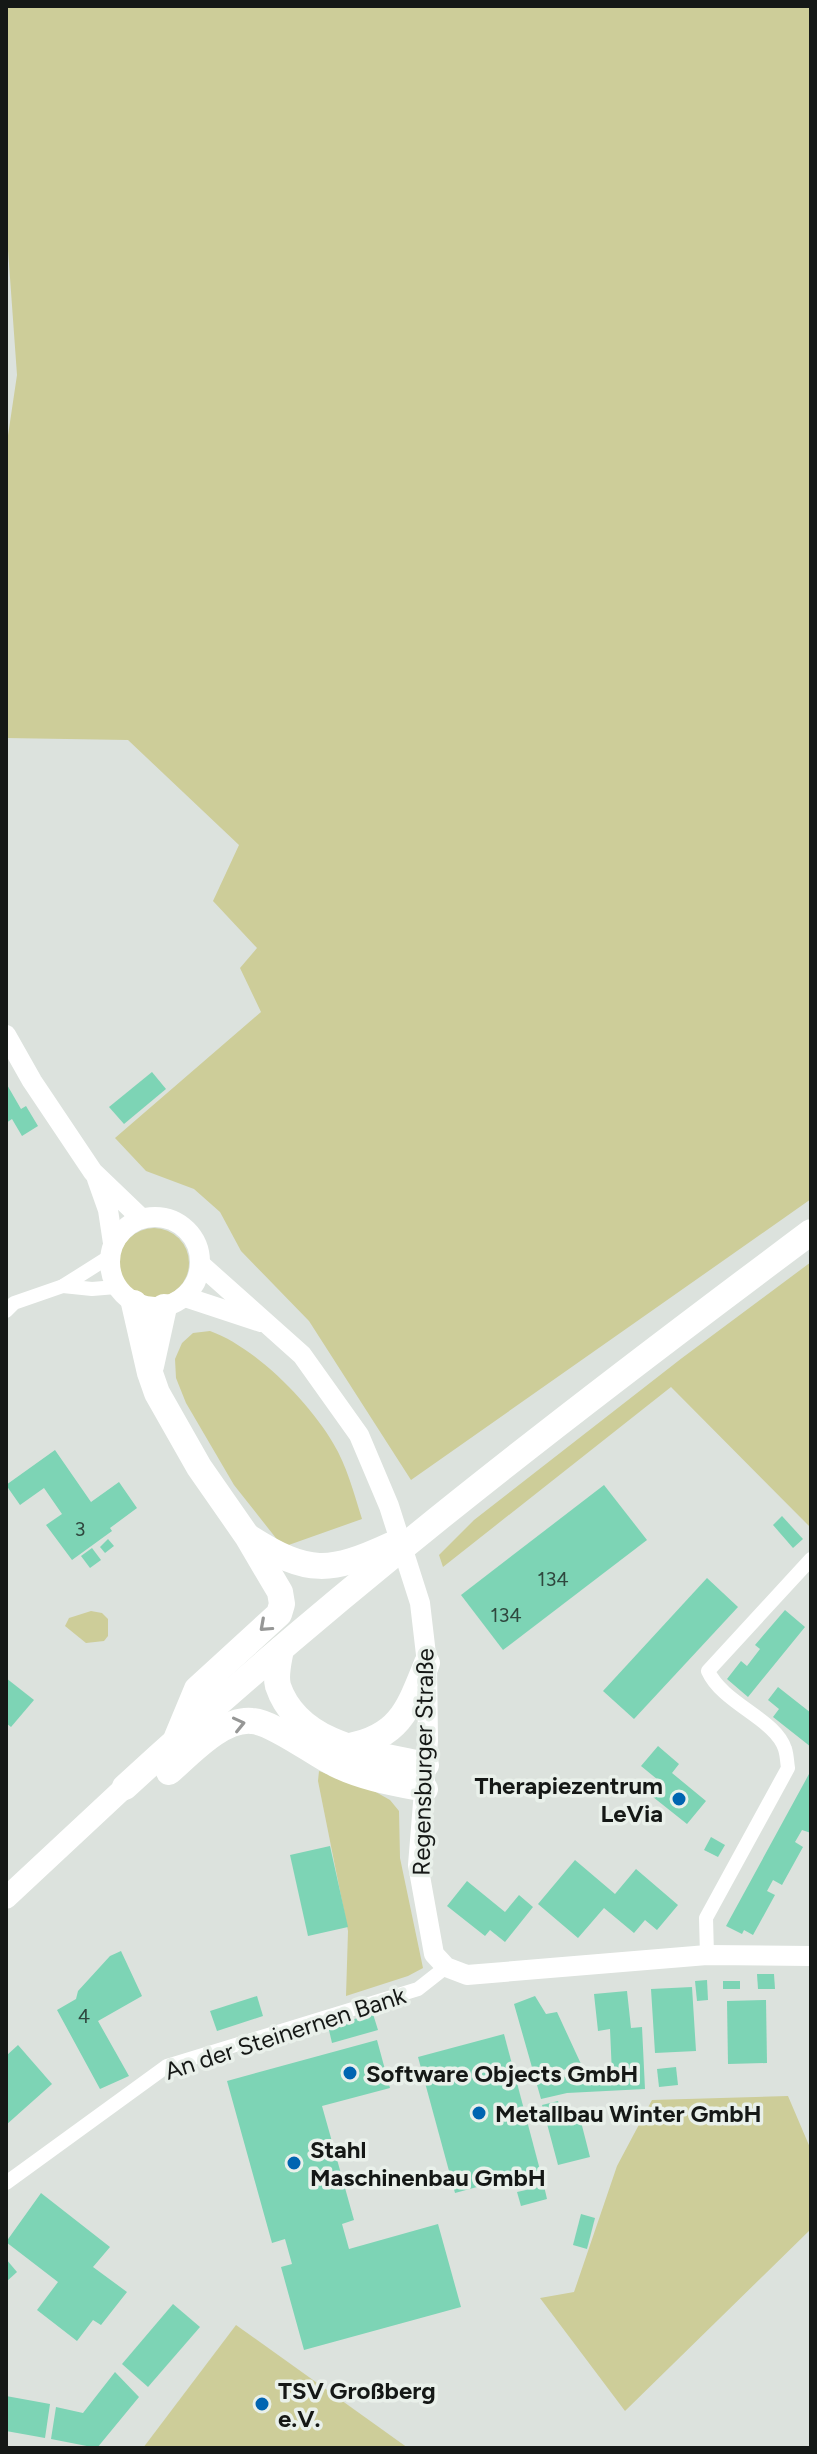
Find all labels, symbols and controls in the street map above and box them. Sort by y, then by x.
house number: 3 [75,1517,85,1541]
house number: 134 [537,1567,569,1591]
house number: 134 [490,1603,522,1627]
one-way arrow [260,1617,274,1632]
street label: Regensburger Straße [407,1648,439,1876]
one-way arrow [231,1716,245,1733]
place label: Therapiezentrum LeVia [474,1771,663,1828]
marker: Therapiezentrum LeVia [670,1790,688,1808]
street label: An der Steinernen Bank [161,1980,409,2086]
house number: 4 [78,2004,90,2028]
place label: Software Objects GmbH [366,2059,638,2088]
marker: Software Objects GmbH [341,2064,359,2082]
place label: Metallbau Winter GmbH [495,2099,762,2128]
marker: Metallbau Winter GmbH [470,2104,488,2122]
place label: Stahl Maschinenbau GmbH [310,2135,546,2192]
marker: Stahl Maschinenbau GmbH [285,2154,303,2172]
place label: TSV Großberg e.V. [278,2376,436,2433]
marker: TSV Großberg e.V. [253,2395,271,2413]

